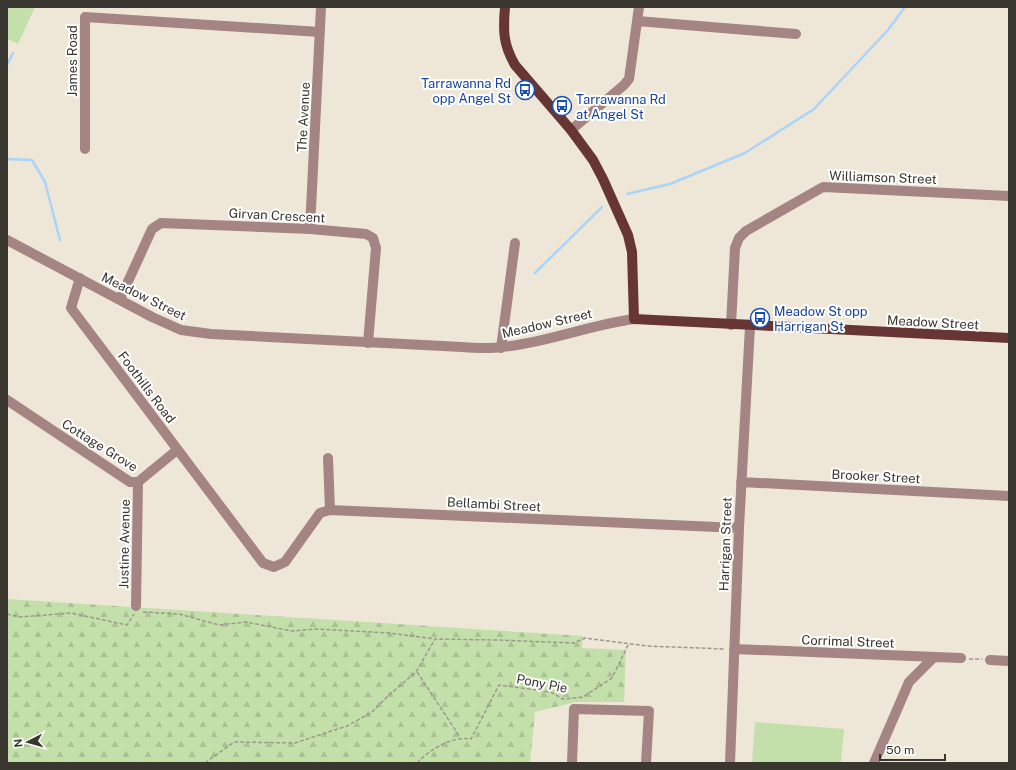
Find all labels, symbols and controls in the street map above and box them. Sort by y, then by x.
street label: James Road [65,25,80,97]
place label: Tarrawanna Rd opp Angel St [421,76,511,106]
bus stop icon: Tarrawanna Rd opp Angel St [514,79,536,101]
street label: The Avenue [294,82,313,153]
place label: Tarrawanna Rd at Angel St [576,92,666,122]
bus stop icon: Tarrawanna Rd at Angel St [551,95,573,117]
street label: Williamson Street [829,168,937,187]
street label: Girvan Crescent [228,205,326,226]
street label: Meadow Street [99,270,188,323]
place label: Meadow St opp Harrigan St [774,304,868,334]
street label: Meadow Street [501,306,594,341]
bus stop icon: Meadow St opp Harrigan St [749,307,771,329]
street label: Meadow Street [887,313,979,332]
street label: Foothills Road [115,349,178,426]
street label: Cottage Grove [59,416,140,475]
street label: Brooker Street [831,467,921,486]
street label: Bellambi Street [447,495,541,514]
street label: Harrigan Street [716,497,735,591]
street label: Justine Avenue [116,499,133,589]
street label: Corrimal Street [801,632,895,651]
street label: Pony Pie [515,671,569,696]
north arrow [8,722,48,762]
scale bar [880,736,945,762]
text: N [12,738,24,748]
text: 50 m [886,743,914,757]

